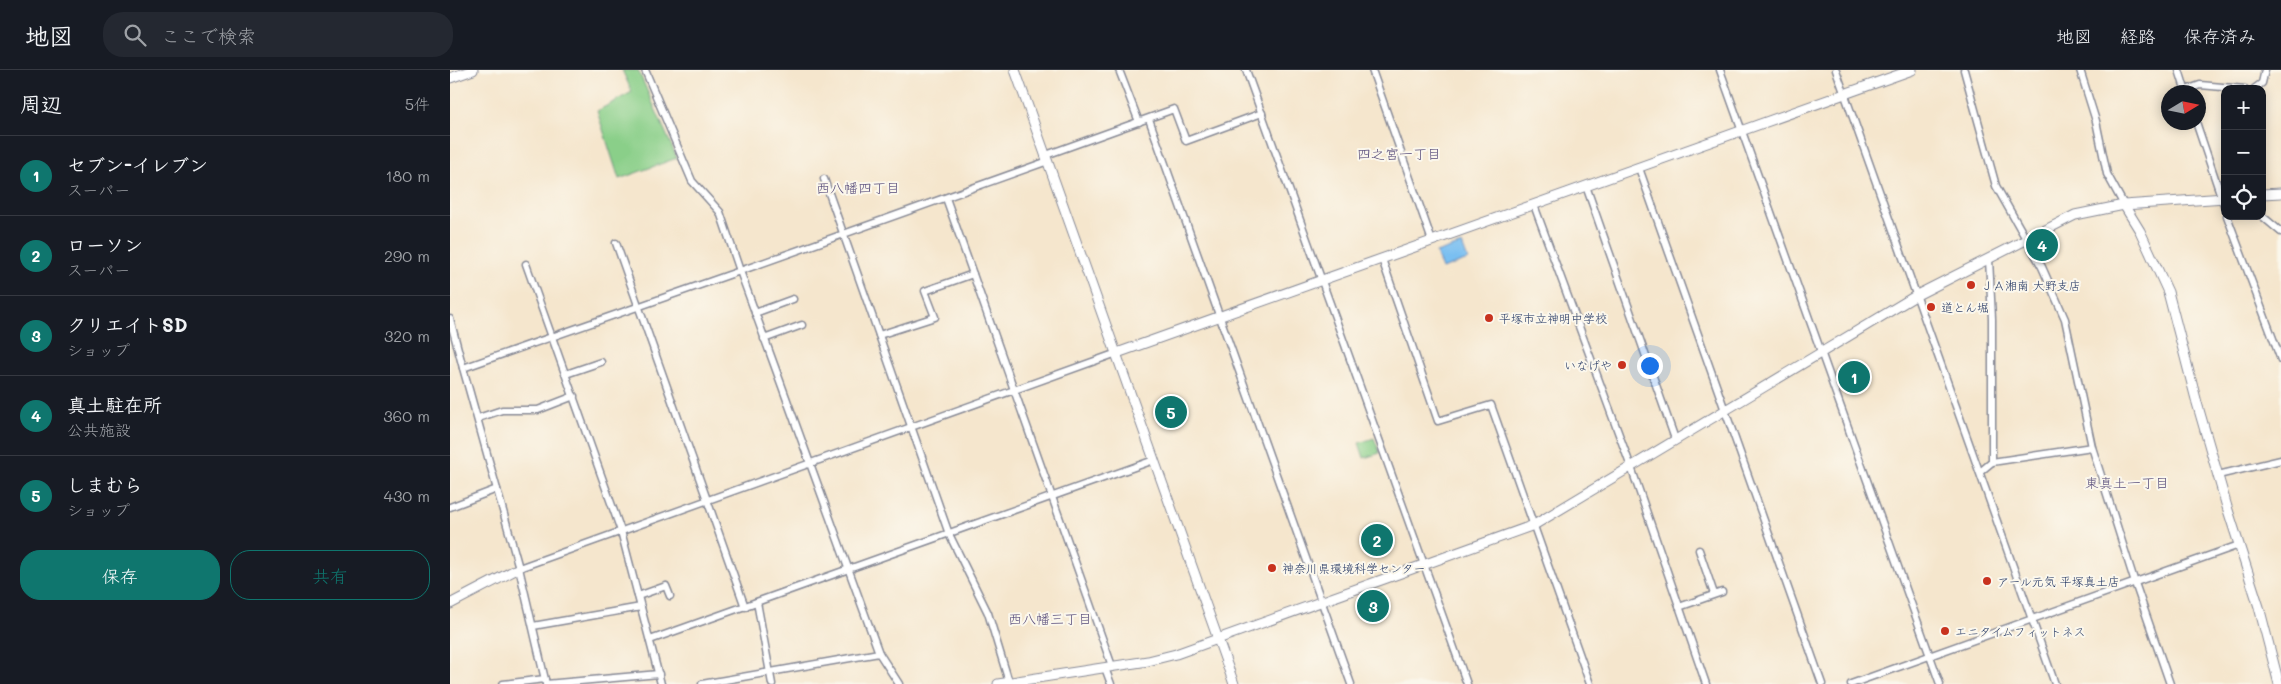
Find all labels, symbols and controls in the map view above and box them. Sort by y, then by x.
search box [103,12,453,57]
text: 地図 [25,20,73,51]
icon: search [121,21,149,49]
text: ここで検索 [161,23,256,48]
text: 地図 [2056,24,2092,48]
text: 経路 [2120,24,2156,48]
text: 保存済み [2184,24,2256,48]
north arrow [2161,85,2206,130]
map controls [2221,85,2266,220]
button: + [2221,85,2266,130]
text: 周辺 [20,90,62,117]
text: 5件 [405,93,430,114]
button: − [2221,130,2266,175]
district label: 四之宮一丁目 [1357,144,1441,163]
text: セブン-イレブン [67,152,208,177]
text: 1 [32,165,40,186]
text: 180 m [385,165,430,186]
button: locate [2221,175,2266,220]
district label: 西八幡四丁目 [816,178,900,197]
text: スーパー [67,179,130,200]
pin: 4 [2026,226,2058,264]
text: ローソン [67,232,143,257]
text: 2 [32,245,40,266]
text: 290 m [384,245,430,266]
text: スーパー [67,259,130,280]
place label: ＪＡ湘南 大野支店 [1981,277,2081,293]
marker: ＪＡ湘南 大野支店 [1965,279,1977,291]
place label: 道とん堀 [1941,299,1989,315]
marker: 道とん堀 [1925,301,1937,313]
place label: 平塚市立神明中学校 [1499,310,1607,326]
text: クリエイトSD [67,312,188,337]
marker: 平塚市立神明中学校 [1483,312,1495,324]
text: 3 [31,325,41,346]
text: 320 m [384,325,430,346]
text: ショップ [67,339,130,360]
your location [1637,353,1663,379]
place label: いなげや [1564,357,1612,373]
pin: 1 [1838,358,1870,396]
marker: いなげや [1616,359,1628,371]
text: 真土駐在所 [67,392,162,417]
pin: 5 [1155,393,1187,431]
text: 4 [31,405,41,426]
text: 360 m [383,405,430,426]
text: 公共施設 [67,419,131,440]
text: しまむら [67,472,143,497]
district label: 東真土一丁目 [2085,473,2169,492]
text: 5 [31,485,41,506]
text: 430 m [383,485,430,506]
text: ショップ [67,499,130,520]
pin: 2 [1361,521,1393,559]
button: 保存 [20,550,220,600]
button: 共有 [230,550,430,600]
place label: 神奈川県環境科学センター [1282,560,1426,576]
marker: 神奈川県環境科学センター [1266,562,1278,574]
place label: アール元気 平塚真土店 [1997,573,2120,589]
marker: アール元気 平塚真土店 [1981,575,1993,587]
pin: 3 [1357,587,1389,625]
district label: 西八幡三丁目 [1008,609,1092,628]
place label: エニタイムフィットネス [1955,623,2086,639]
marker: エニタイムフィットネス [1939,625,1951,637]

